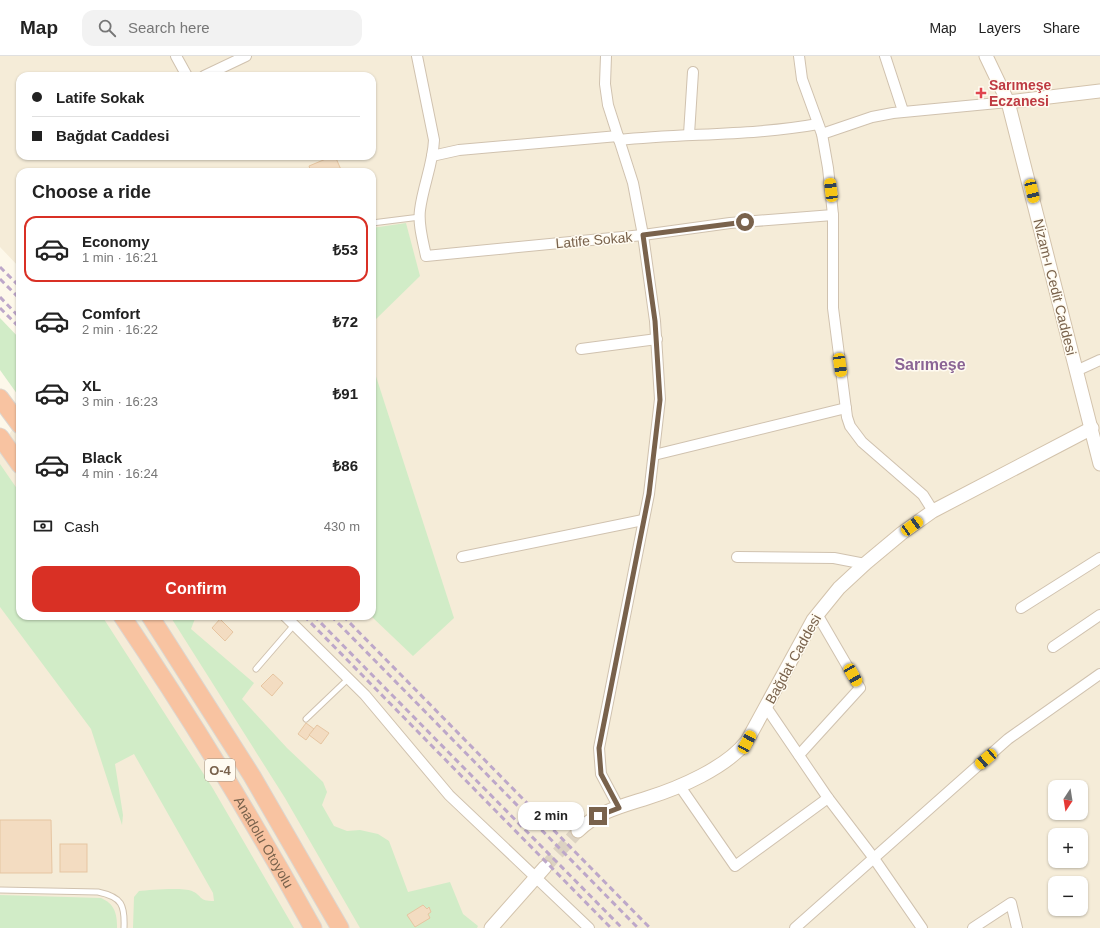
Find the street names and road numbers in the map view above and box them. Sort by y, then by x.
street label: Nizam-ı Cedit Caddesi [1030,217,1080,357]
street label: Latife Sokak [555,229,634,251]
street label: Bağdat Caddesi [762,612,824,706]
road number: O-4 [205,759,235,781]
street label: Anadolu Otoyolu [231,793,297,891]

